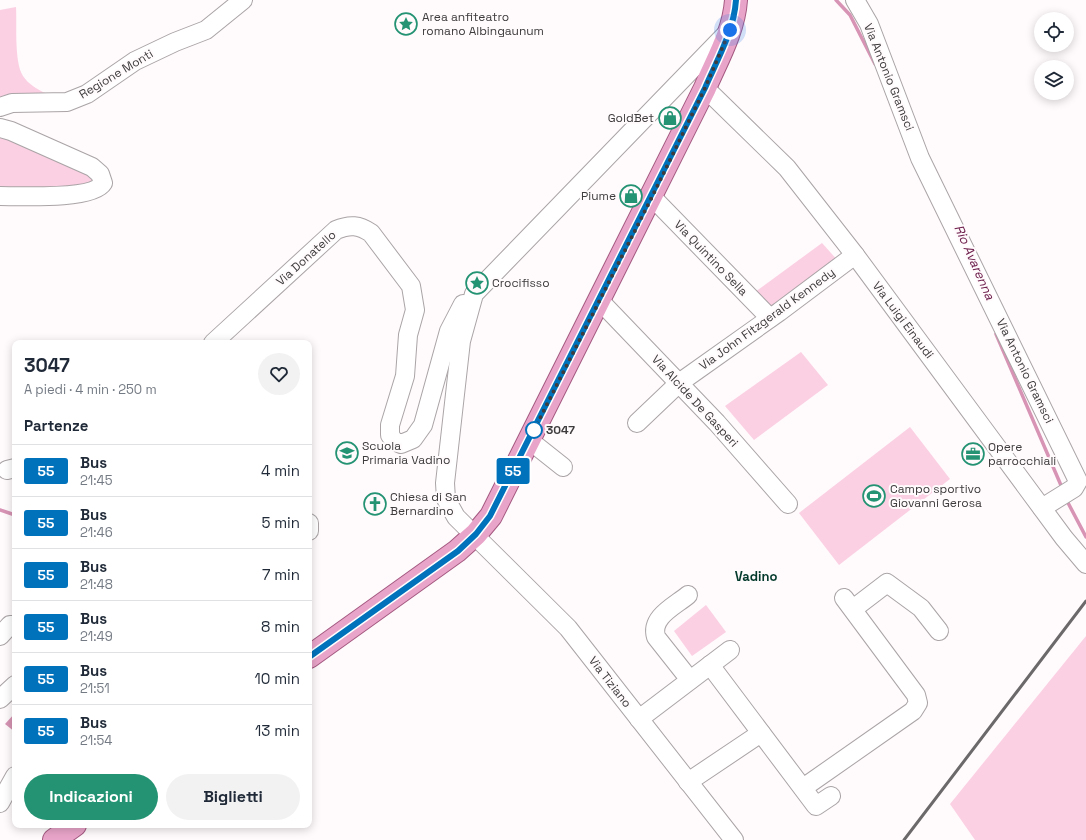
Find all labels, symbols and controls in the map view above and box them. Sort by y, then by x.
place label: Area anfiteatro romano Albingaunum [422,9,544,39]
place icon: Area anfiteatro romano Albingaunum [393,11,419,37]
map controls [1034,12,1074,100]
button: locate [1034,12,1074,52]
your location [720,20,740,40]
street label: Via Antonio Gramsci [860,21,918,133]
street label: Regione Monti [76,46,156,102]
button: layers [1034,60,1074,100]
shop icon: GoldBet [657,105,683,131]
place label: GoldBet [608,110,654,126]
shop icon: Piume [618,183,644,209]
place label: Piume [581,188,616,204]
street label: Via Quintino Sella [671,217,751,299]
water label: Rio Avarenna [950,222,999,303]
street label: Via Donatello [273,227,339,289]
street label: Via John Fitzgerald Kennedy [696,264,838,374]
place icon: Crocifisso [464,270,490,296]
place label: Crocifisso [492,275,550,291]
street label: Via Luigi Einaudi [869,278,937,362]
street label: Via Antonio Gramsci [993,316,1057,426]
street label: Via Alcide De Gasperi [648,352,742,450]
text: 3047 [24,353,70,378]
button: heart [258,353,300,395]
text: A piedi · 4 min · 250 m [24,381,157,398]
text: Partenze [24,416,88,435]
marker: 3047 [525,421,543,439]
place label: 3047 [546,422,575,438]
place label: Scuola Primaria Vadino [362,438,450,468]
place label: Opere parrocchiali [988,439,1056,469]
school or university icon: Scuola Primaria Vadino [334,440,360,466]
office icon: Opere parrocchiali [960,441,986,467]
text: Bus [80,453,107,472]
line badge: 55 [495,458,531,484]
text: 4 min [261,461,300,480]
text: 55 [38,462,54,480]
text: 55 [505,462,521,480]
text: 21:45 [80,472,112,489]
place label: Campo sportivo Giovanni Gerosa [890,481,982,511]
sports icon: Campo sportivo Giovanni Gerosa [861,483,887,509]
place label: Chiesa di San Bernardino [390,489,467,519]
church icon: Chiesa di San Bernardino [362,491,388,517]
text: Bus [80,505,107,524]
text: 5 min [261,513,300,532]
text: 55 [38,514,54,532]
text: 21:46 [80,524,113,541]
text: Bus [80,557,107,576]
text: 7 min [262,565,300,584]
text: 55 [38,566,54,584]
district label: Vadino [735,568,777,585]
text: 21:48 [80,576,113,593]
text: Bus [80,609,107,628]
text: 8 min [261,617,300,636]
text: 55 [38,618,54,636]
text: 21:49 [80,628,113,645]
street label: Via Tiziano [585,653,635,711]
text: Bus [80,661,107,680]
text: 10 min [254,669,300,688]
text: 55 [38,670,54,688]
text: 21:51 [80,680,110,697]
text: Bus [80,713,107,732]
text: 13 min [255,721,300,740]
text: 55 [38,722,54,740]
text: 21:54 [80,732,112,749]
button: Indicazioni [24,774,158,820]
button: Biglietti [166,774,300,820]

